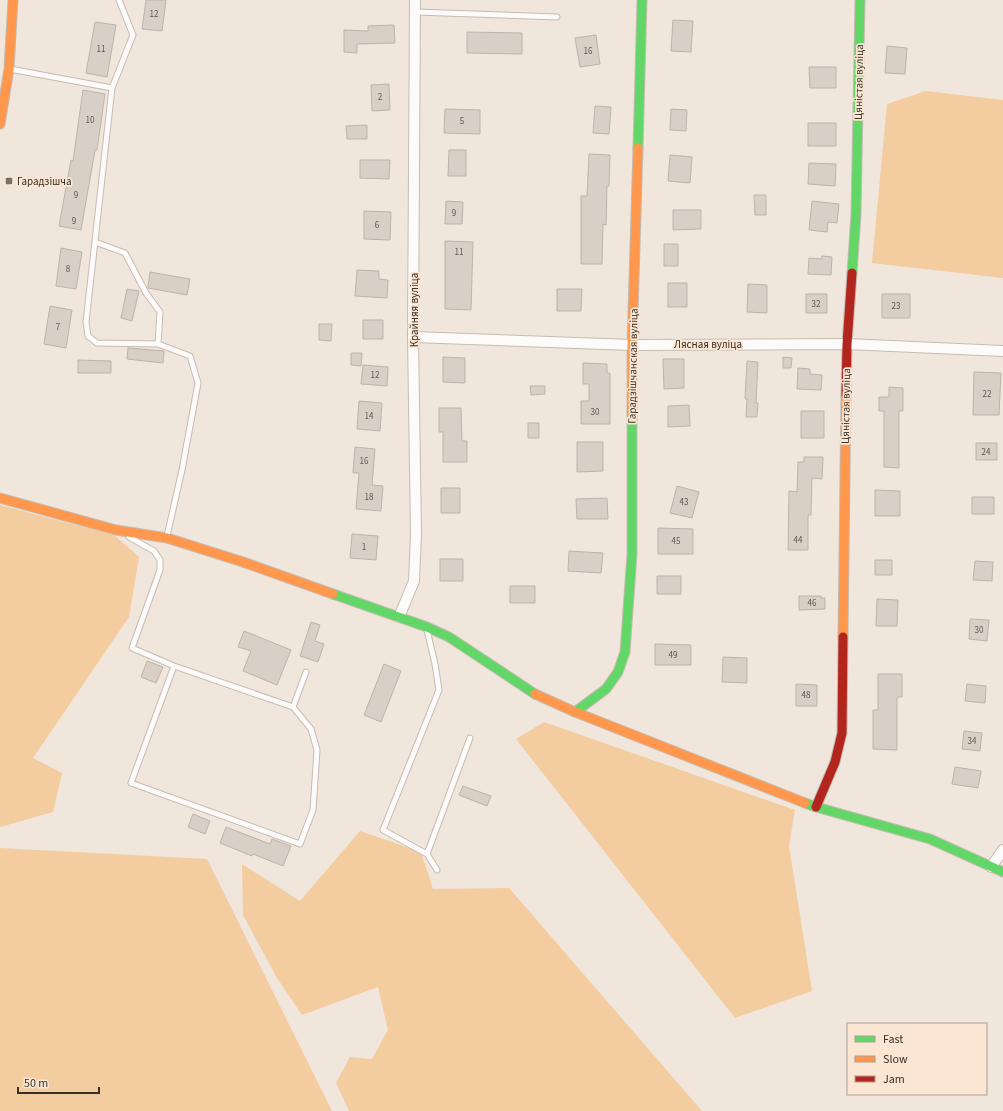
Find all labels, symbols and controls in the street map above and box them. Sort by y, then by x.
house number: 12 [150,8,159,21]
house number: 11 [97,43,105,56]
street label: Цяністая вуліца [851,44,867,120]
house number: 16 [584,45,593,58]
house number: 2 [378,91,383,104]
house number: 10 [86,114,95,127]
house number: 5 [460,115,465,128]
place label: Гарадзішча [17,174,72,189]
marker: Гарадзішча [4,176,14,186]
house number: 9 [74,189,79,202]
house number: 9 [452,207,457,220]
house number: 9 [72,215,77,228]
house number: 6 [375,219,380,232]
house number: 11 [455,246,463,259]
house number: 8 [66,263,71,276]
street label: Крайняя вуліца [407,273,422,347]
house number: 32 [812,298,821,311]
house number: 23 [892,300,901,313]
street label: Гарадзішчанская вуліца [624,308,642,424]
house number: 7 [56,321,61,334]
street label: Лясная вуліца [674,337,742,352]
street label: Цяністая вуліца [838,368,854,444]
house number: 12 [371,369,380,382]
house number: 22 [983,388,992,401]
house number: 30 [591,406,600,419]
house number: 14 [365,410,374,423]
house number: 24 [982,446,991,459]
house number: 16 [360,455,369,468]
house number: 18 [365,491,374,504]
house number: 43 [680,496,689,509]
house number: 44 [794,534,803,547]
house number: 45 [672,535,681,548]
house number: 1 [362,541,366,554]
house number: 46 [808,597,817,610]
house number: 30 [975,624,984,637]
house number: 49 [669,649,678,662]
house number: 48 [802,689,811,702]
house number: 34 [968,735,977,748]
legend [847,1023,987,1095]
text: Fast [883,1031,903,1048]
text: Slow [883,1051,908,1068]
scale bar [18,1069,99,1095]
text: Jam [883,1071,905,1088]
text: 50 m [24,1075,48,1092]

